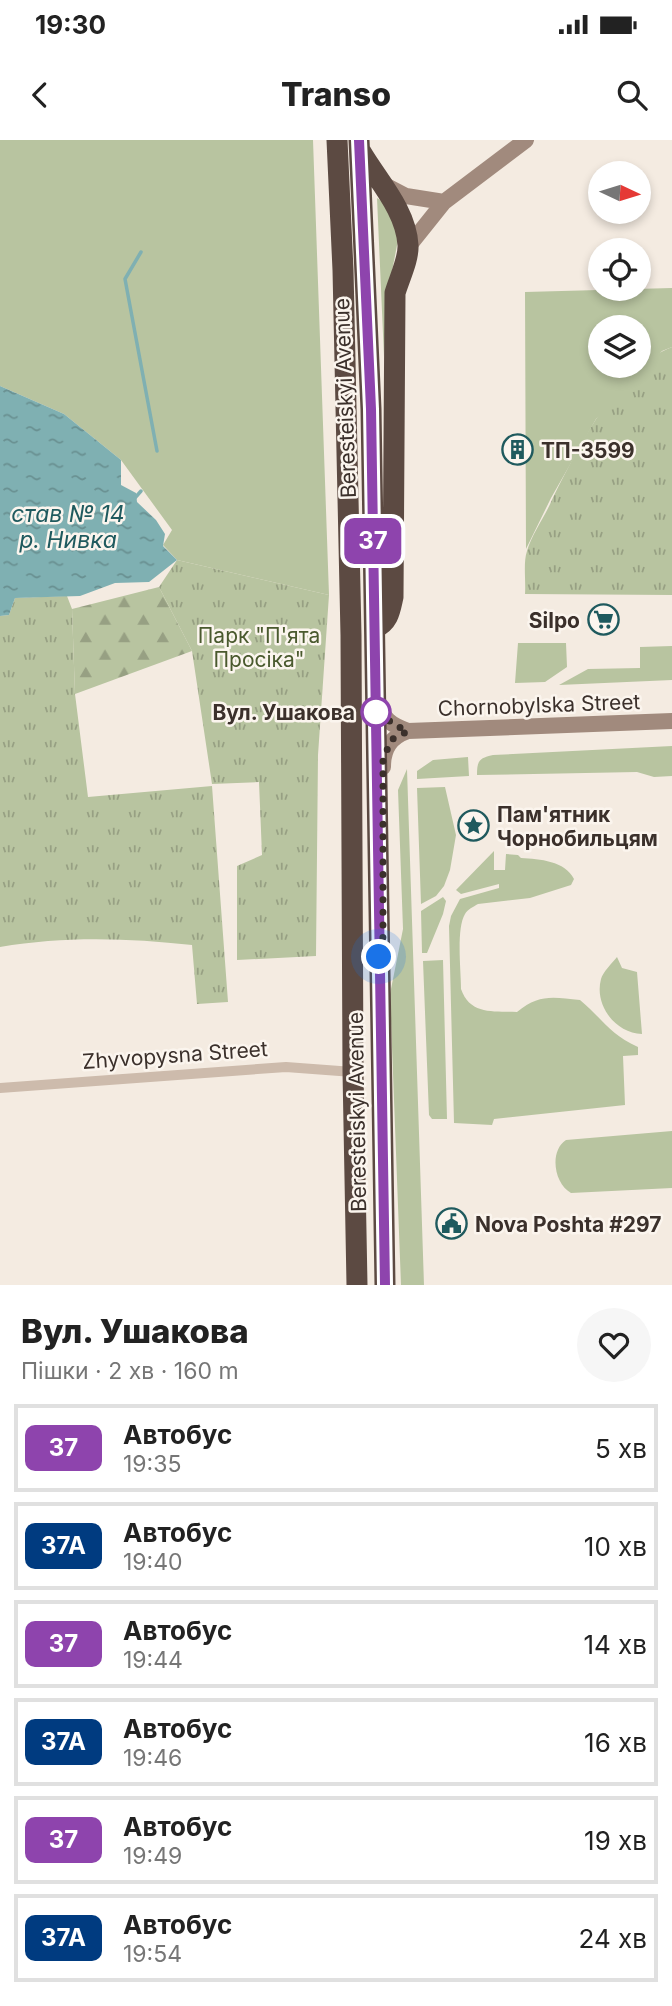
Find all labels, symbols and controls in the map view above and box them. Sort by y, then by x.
text: 19:30 [35,9,106,40]
text: Transo [281,75,391,114]
icon: back [21,76,59,114]
icon: search [613,76,651,114]
north arrow [588,161,651,224]
map controls [588,161,651,378]
button: locate [588,238,651,301]
street label: Beresteiskyi Avenue [329,298,361,498]
button: layers [588,315,651,378]
building icon: ТП-3599 [501,433,535,467]
place label: ТП-3599 [541,438,635,463]
water label: став № 14 р. Нивка [11,500,125,554]
line badge: 37 [342,518,404,564]
text: 37 [358,526,388,555]
supermarket icon: Silpo [586,603,620,637]
place label: Silpo [529,608,580,633]
park label: Парк "П'ята Просіка" [198,623,320,672]
street label: Chornobylska Street [437,689,641,721]
marker: Вул. Ушакова [361,697,391,727]
place label: Вул. Ушакова [212,700,355,725]
place label: Пам'ятник Чорнобильцям [497,802,658,851]
place icon: Пам'ятник Чорнобильцям [457,809,491,843]
your location [361,939,396,974]
street label: Beresteiskyi Avenue [343,1012,371,1212]
street label: Zhyvopysna Street [81,1036,269,1074]
public building icon: Nova Poshta #297 [435,1207,469,1241]
place label: Nova Poshta #297 [475,1212,661,1237]
button: heart [577,1308,651,1382]
text: Вул. Ушакова [21,1311,249,1351]
text: Пішки · 2 хв · 160 m [21,1357,239,1385]
text: Автобус [123,1419,232,1450]
text: 37 [49,1433,78,1462]
text: 5 хв [595,1433,647,1464]
text: 19:35 [123,1450,181,1478]
text: Автобус [123,1517,232,1548]
text: 37А [41,1531,86,1560]
text: 10 хв [584,1531,647,1562]
text: 19:40 [123,1548,183,1576]
text: Автобус [123,1615,232,1646]
text: 37 [49,1629,78,1658]
text: 14 хв [583,1629,647,1660]
text: 19:44 [123,1646,183,1674]
text: Автобус [123,1713,232,1744]
text: 37А [41,1727,86,1756]
text: 16 хв [584,1727,647,1758]
text: 19:46 [123,1744,182,1772]
text: Автобус [123,1811,232,1842]
text: 37 [49,1825,78,1854]
text: 19 хв [584,1825,647,1856]
text: 19:49 [123,1842,182,1870]
text: Автобус [123,1909,232,1940]
text: 37А [41,1923,86,1952]
text: 24 хв [579,1923,647,1954]
text: 19:54 [123,1940,182,1968]

